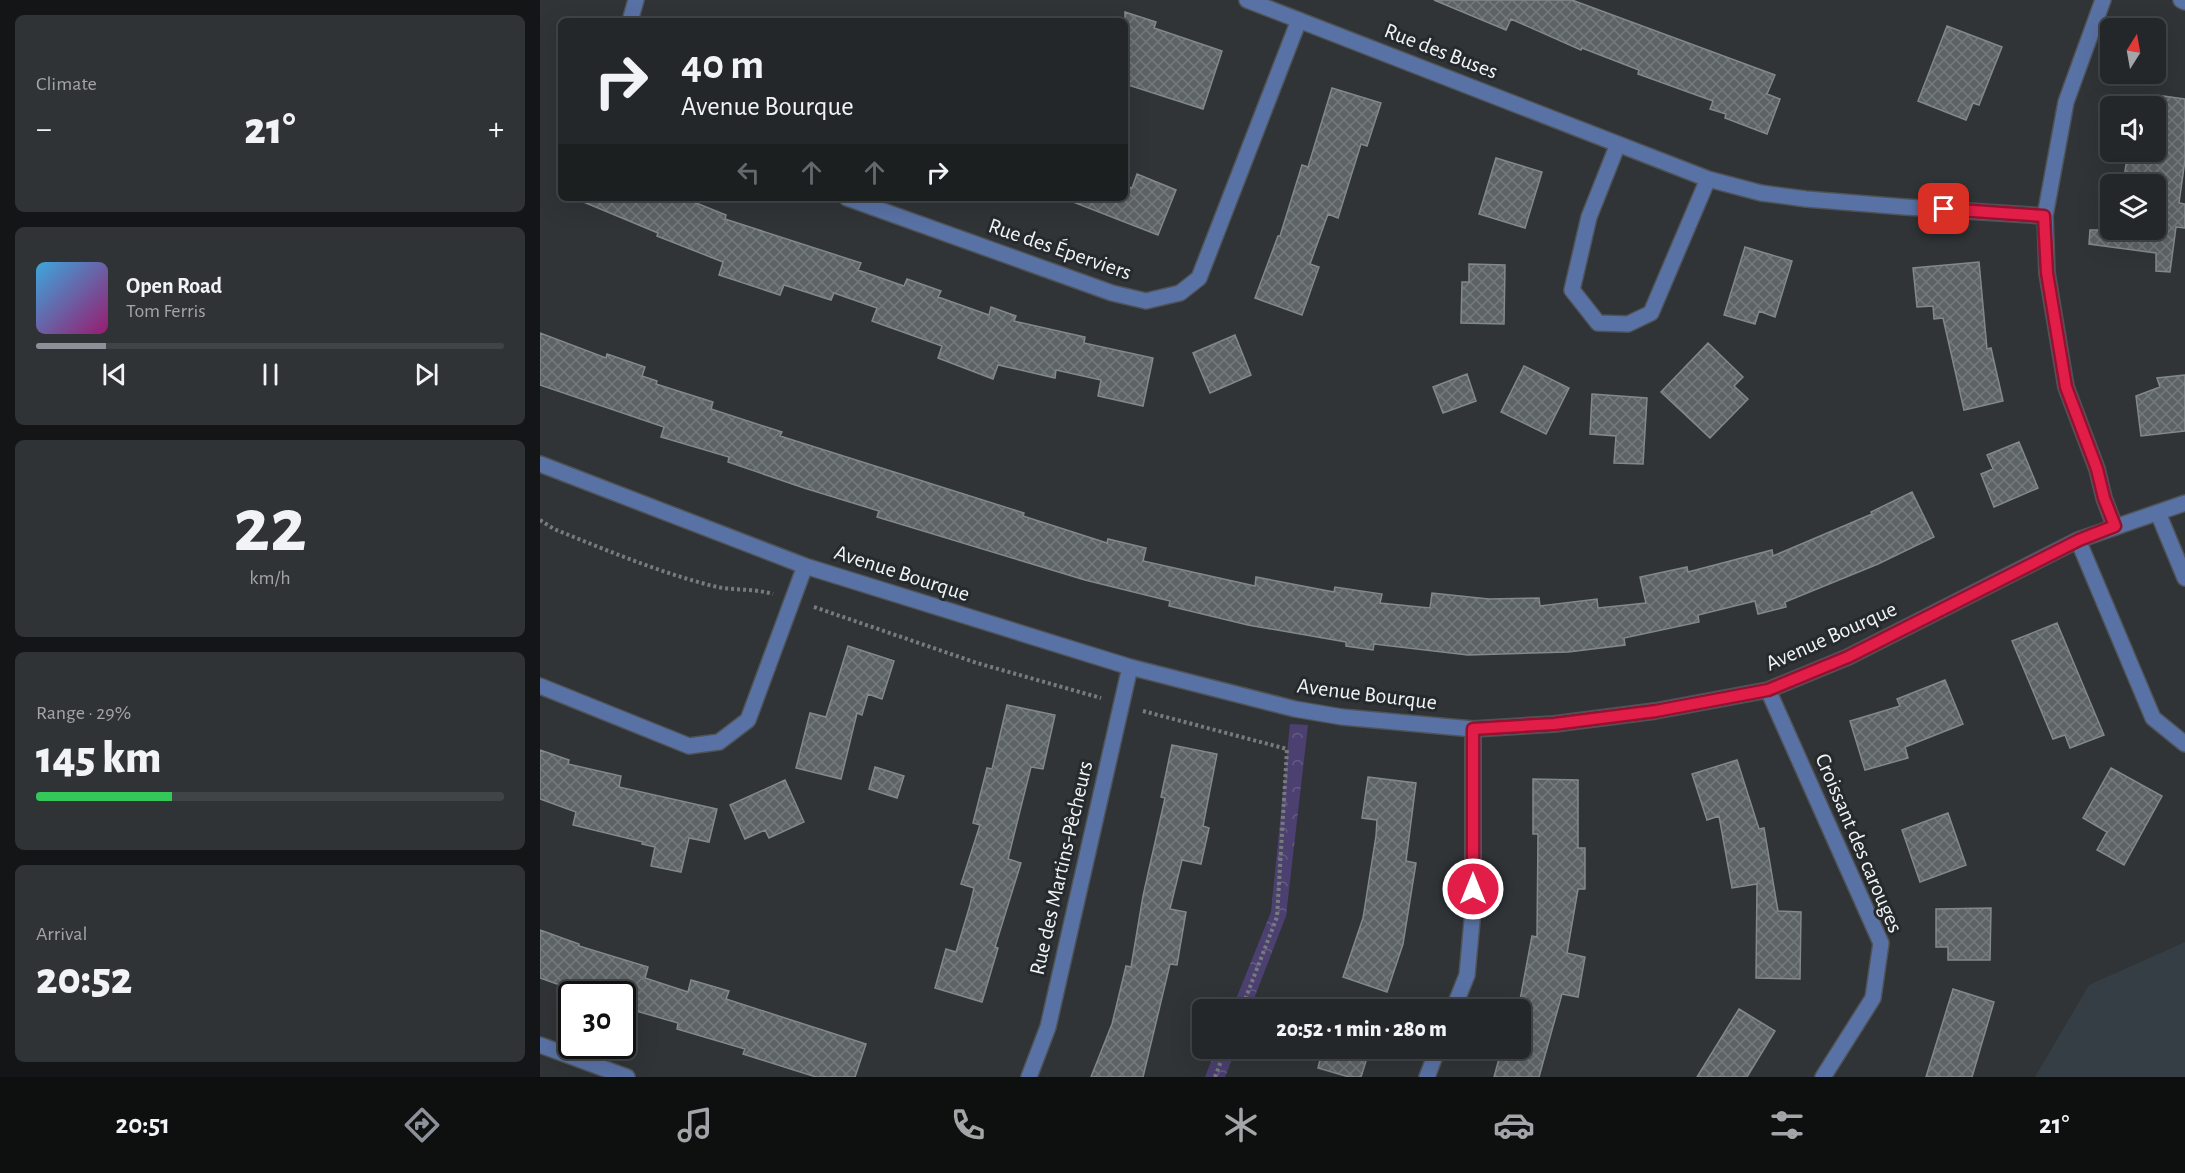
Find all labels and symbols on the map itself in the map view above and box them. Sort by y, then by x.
north arrow [2100,18,2166,84]
street label: Rue des Buses [1381,19,1501,83]
pin [1918,183,1969,234]
street label: Rue des Éperviers [986,213,1135,284]
street label: Avenue Bourque [832,541,972,605]
street label: Avenue Bourque [1762,597,1900,675]
street label: Avenue Bourque [1296,675,1438,713]
street label: Croissant des carouges [1811,750,1907,936]
street label: Rue des Martins-Pêcheurs [1026,759,1096,977]
position arrow [1441,857,1505,921]
speed limit sign: 30 [558,981,636,1059]

